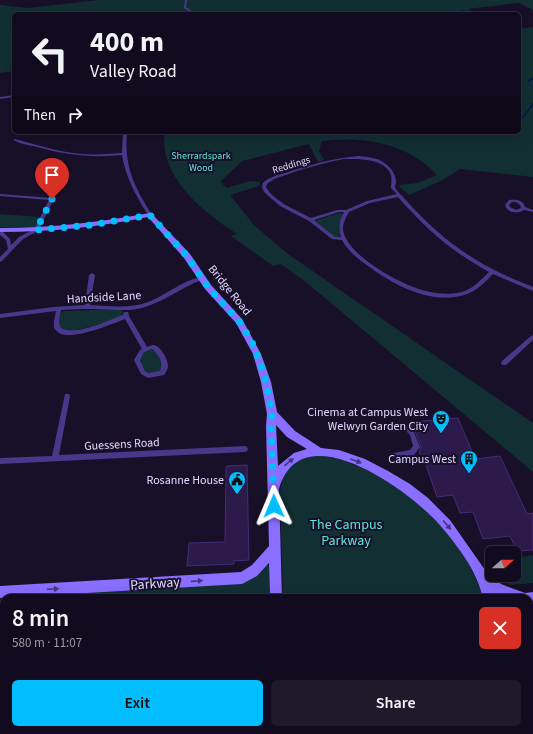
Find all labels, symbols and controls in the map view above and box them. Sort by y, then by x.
text: 400 m [90,22,164,62]
icon: left [24,28,76,80]
text: Valley Road [90,59,177,84]
icon: right [64,104,86,126]
text: Then [24,105,56,126]
park label: Sherrardspark Wood [171,149,231,175]
street label: Reddings [271,153,312,177]
pin [35,158,69,199]
icon: arrive [41,164,63,186]
street label: Bridge Road [204,261,255,319]
street label: Handside Lane [66,287,142,308]
place label: Cinema at Campus West Welwyn Garden City [307,404,428,435]
theatre icon: Cinema at Campus West Welwyn Garden City [431,409,451,434]
street label: Guessens Road [84,434,160,455]
building icon: Campus West [459,449,479,474]
place label: Campus West [388,451,456,468]
one-way arrow [284,458,295,467]
one-way arrow [350,458,362,464]
public building icon: Rosanne House [227,470,247,495]
place label: Rosanne House [146,472,224,489]
position arrow [253,485,295,527]
park label: The Campus Parkway [310,515,383,551]
one-way arrow [443,520,452,531]
north arrow [485,546,521,582]
map controls [485,546,521,582]
street label: Parkway [130,572,181,596]
one-way arrow [191,577,203,584]
one-way arrow [47,586,59,593]
text: 8 min [12,601,69,636]
button: close [479,607,521,649]
text: 580 m · 11:07 [12,634,82,652]
button: Exit [12,680,263,726]
button: Share [271,680,521,726]

